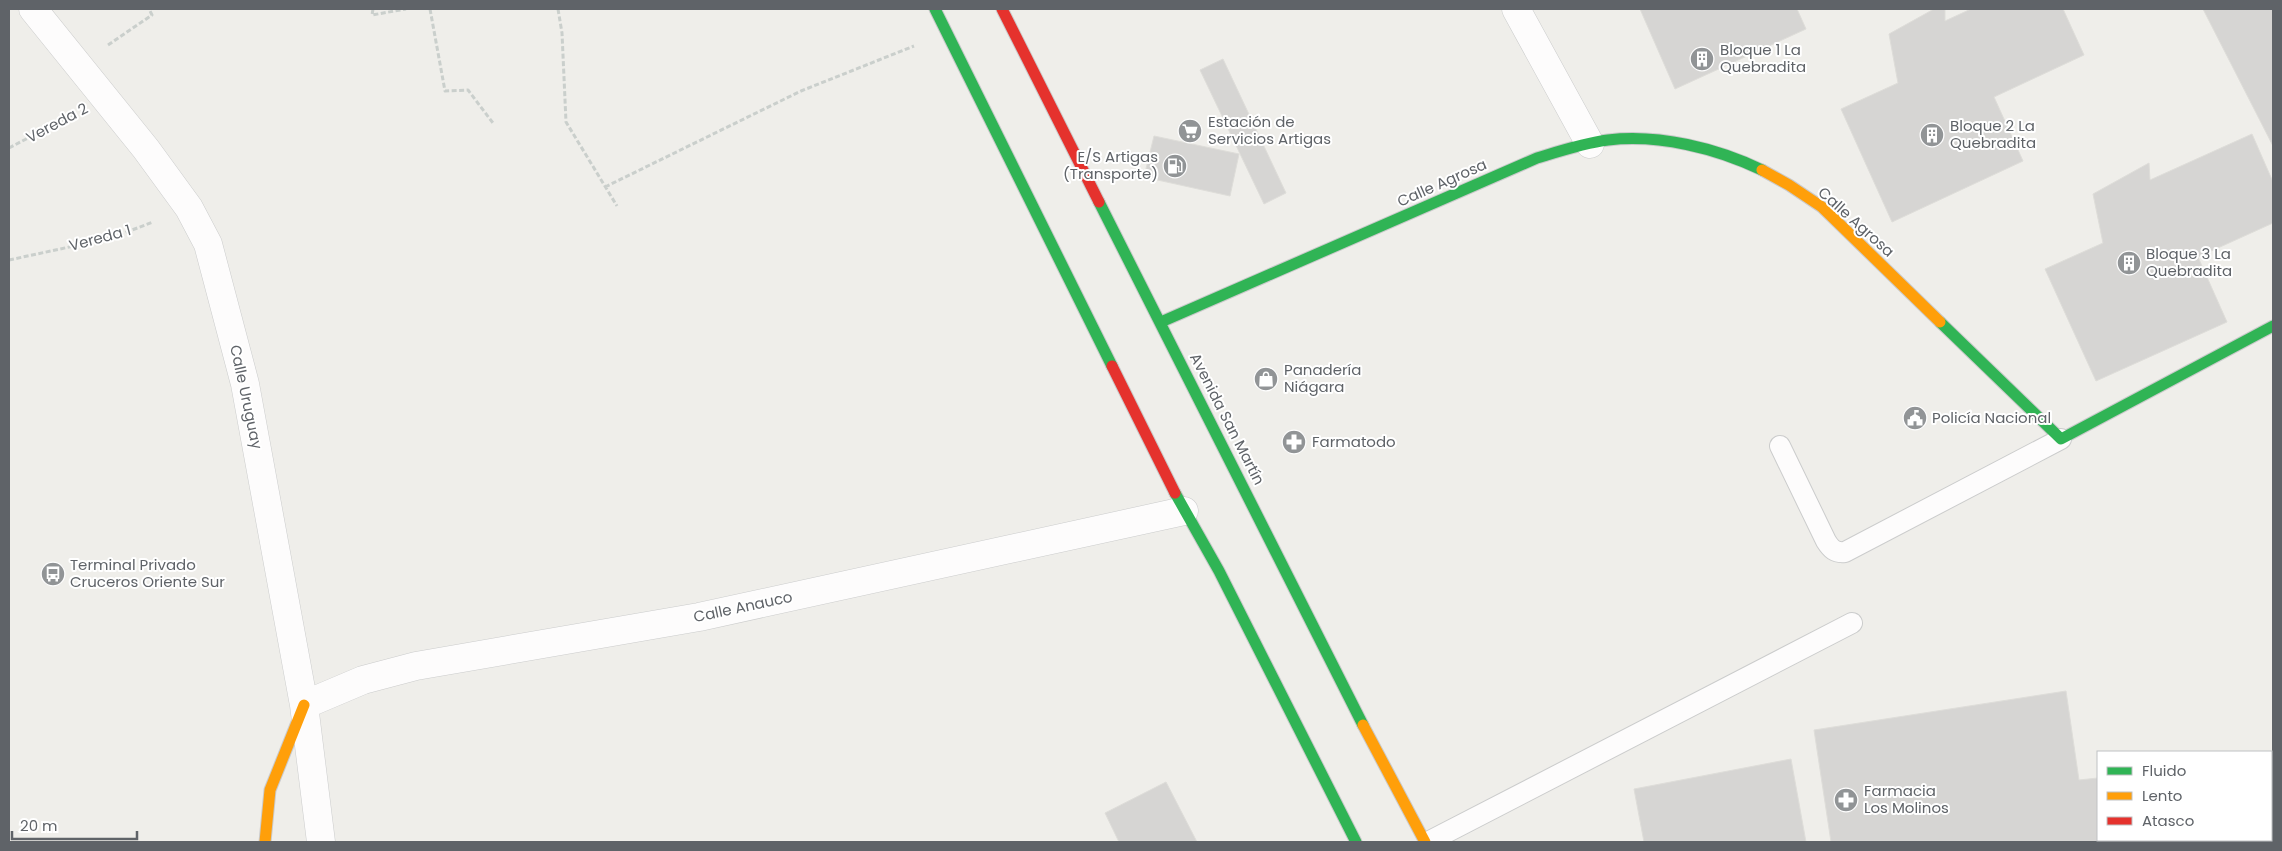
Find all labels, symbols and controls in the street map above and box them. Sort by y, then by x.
place label: Bloque 1 La Quebradita [1720,39,1806,77]
building icon: Bloque 1 La Quebradita [1689,46,1715,72]
street label: Vereda 2 [22,98,91,148]
place label: Estación de Servicios Artigas [1208,111,1331,149]
place label: Bloque 2 La Quebradita [1950,115,2036,153]
supermarket icon: Estación de Servicios Artigas [1177,118,1203,144]
building icon: Bloque 2 La Quebradita [1919,122,1945,148]
place label: E/S Artigas (Transporte) [1063,146,1158,184]
fuel station icon: E/S Artigas (Transporte) [1162,153,1188,179]
street label: Calle Agrosa [1394,153,1490,212]
street label: Calle Agrosa [1814,182,1899,261]
street label: Vereda 1 [67,219,133,256]
place label: Bloque 3 La Quebradita [2146,243,2232,281]
building icon: Bloque 3 La Quebradita [2116,250,2142,276]
street label: Calle Uruguay [225,343,268,451]
street label: Avenida San Martín [1185,349,1270,488]
place label: Panadería Niágara [1284,359,1361,397]
shop icon: Panadería Niágara [1253,366,1279,392]
public building icon: Policía Nacional [1902,405,1928,431]
place label: Policía Nacional [1932,407,2051,428]
pharmacy icon: Farmatodo [1281,429,1307,455]
place label: Farmatodo [1312,431,1396,452]
place label: Terminal Privado Cruceros Oriente Sur [70,554,225,592]
bus stop icon: Terminal Privado Cruceros Oriente Sur [40,561,66,587]
street label: Calle Anauco [692,586,794,627]
legend [2097,751,2272,841]
text: Fluido [2142,760,2186,781]
place label: Farmacia Los Molinos [1864,780,1949,818]
text: Lento [2142,785,2182,806]
pharmacy icon: Farmacia Los Molinos [1833,787,1859,813]
scale bar [12,808,138,840]
text: Atasco [2142,810,2194,831]
text: 20 m [20,815,58,836]

